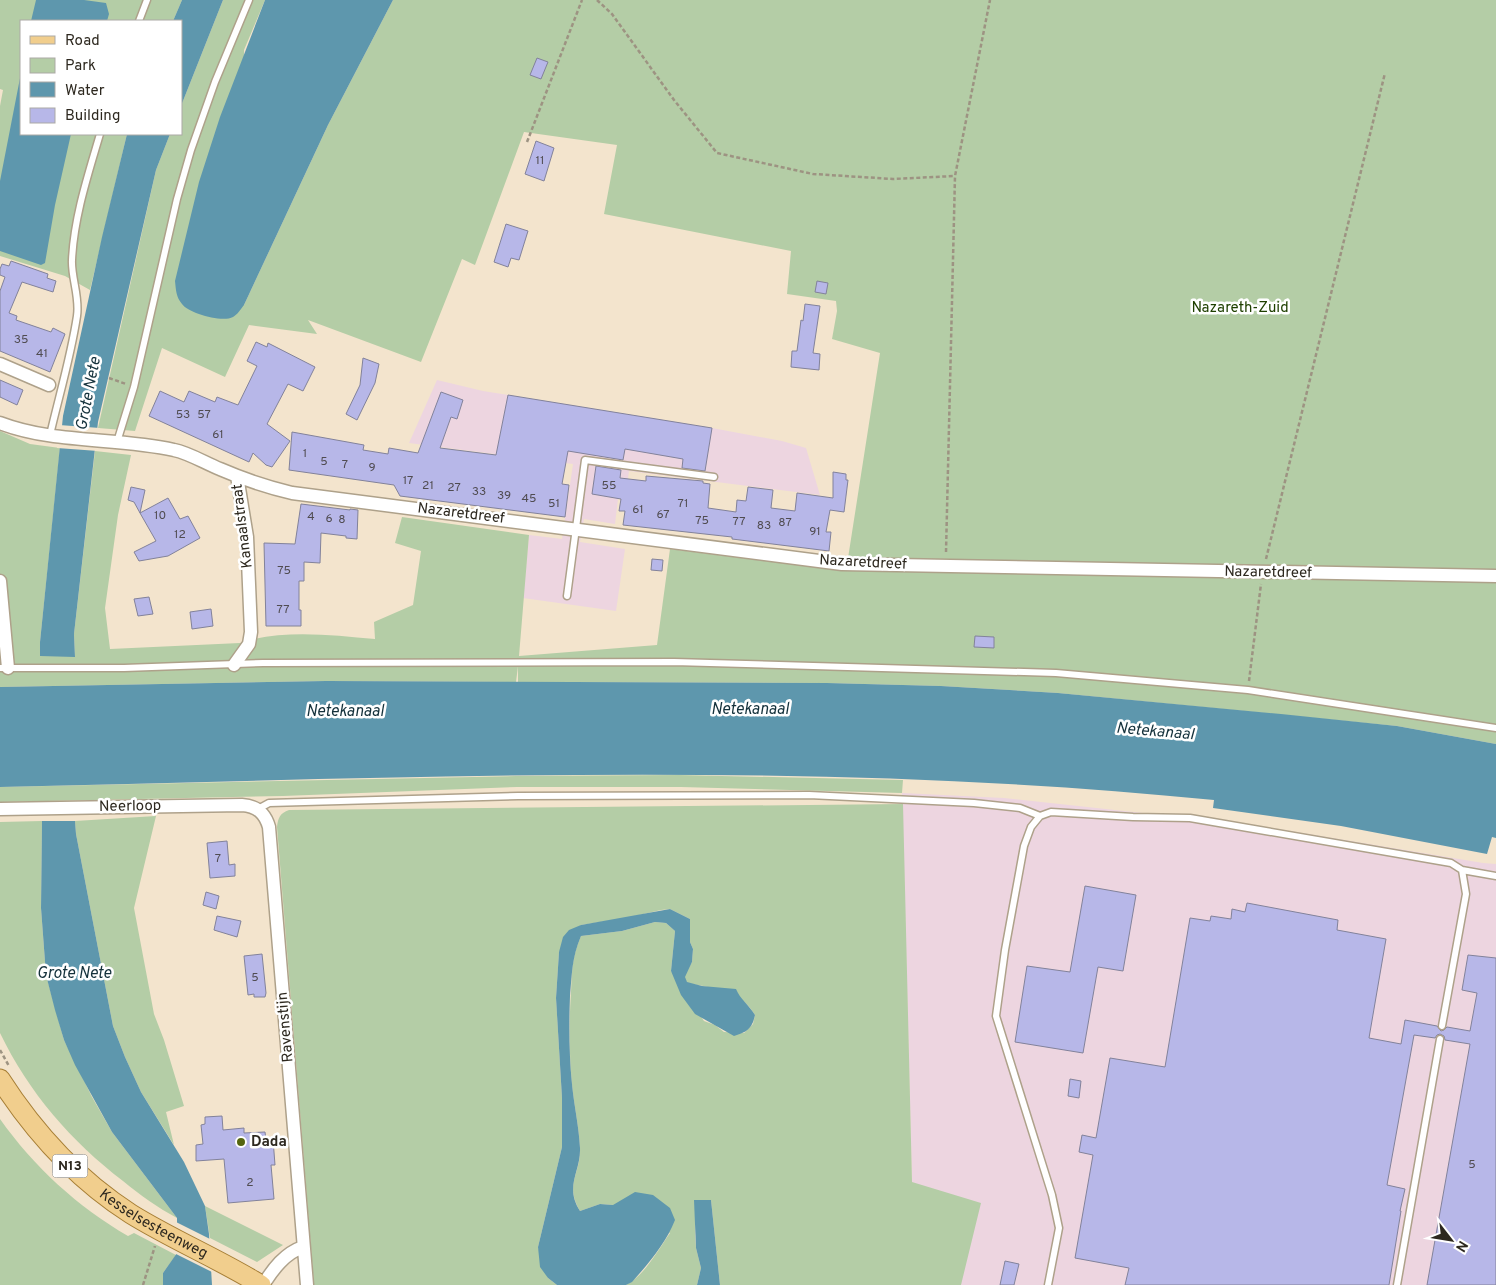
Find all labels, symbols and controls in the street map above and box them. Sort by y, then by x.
legend [20,20,182,135]
text: Road [65,32,100,51]
text: Park [65,57,96,76]
text: Water [65,82,105,101]
text: Building [65,107,120,126]
house number: 11 [536,153,544,169]
park label: Nazareth-Zuid [1191,299,1289,318]
house number: 35 [14,332,28,348]
house number: 41 [36,346,48,362]
water label: Grote Nete [72,355,106,432]
house number: 53 [176,407,190,423]
house number: 57 [197,407,211,423]
house number: 61 [212,427,224,443]
house number: 1 [303,446,307,462]
house number: 5 [320,454,328,470]
house number: 7 [342,457,348,473]
house number: 9 [368,460,376,476]
house number: 17 [403,473,413,489]
house number: 21 [422,478,434,494]
house number: 55 [602,478,616,494]
house number: 27 [447,480,461,496]
street label: Kanaalstraat [228,483,258,569]
house number: 33 [472,484,486,500]
house number: 39 [497,488,511,504]
house number: 45 [522,491,536,507]
house number: 51 [548,496,560,512]
house number: 71 [678,496,688,512]
street label: Nazaretdreef [416,499,506,529]
house number: 61 [632,502,644,518]
house number: 67 [656,507,670,523]
house number: 10 [154,508,166,524]
house number: 4 [307,509,315,525]
house number: 6 [325,511,333,527]
house number: 8 [338,512,346,528]
house number: 75 [695,513,709,529]
house number: 77 [733,514,745,530]
house number: 87 [778,515,792,531]
house number: 83 [757,518,771,534]
house number: 91 [809,524,821,540]
house number: 12 [174,527,186,543]
street label: Nazaretdreef [819,551,907,575]
house number: 75 [277,563,291,579]
street label: Nazaretdreef [1224,563,1312,583]
house number: 77 [277,602,289,618]
water label: Netekanaal [711,700,790,720]
water label: Netekanaal [306,702,385,722]
water label: Netekanaal [1115,719,1196,745]
street label: Neerloop [99,797,161,817]
house number: 7 [215,851,221,867]
water label: Grote Nete [37,964,112,984]
house number: 5 [251,970,259,986]
street label: Ravenstijn [273,991,299,1063]
place label: Dada [251,1133,287,1152]
marker: Dada [235,1136,247,1148]
road number: N13 [52,1154,88,1178]
house number: 5 [1468,1157,1476,1173]
house number: 2 [246,1175,254,1191]
street label: Kesselsesteenweg [95,1185,211,1263]
north arrow [1426,1215,1476,1265]
text: N [1451,1237,1471,1255]

